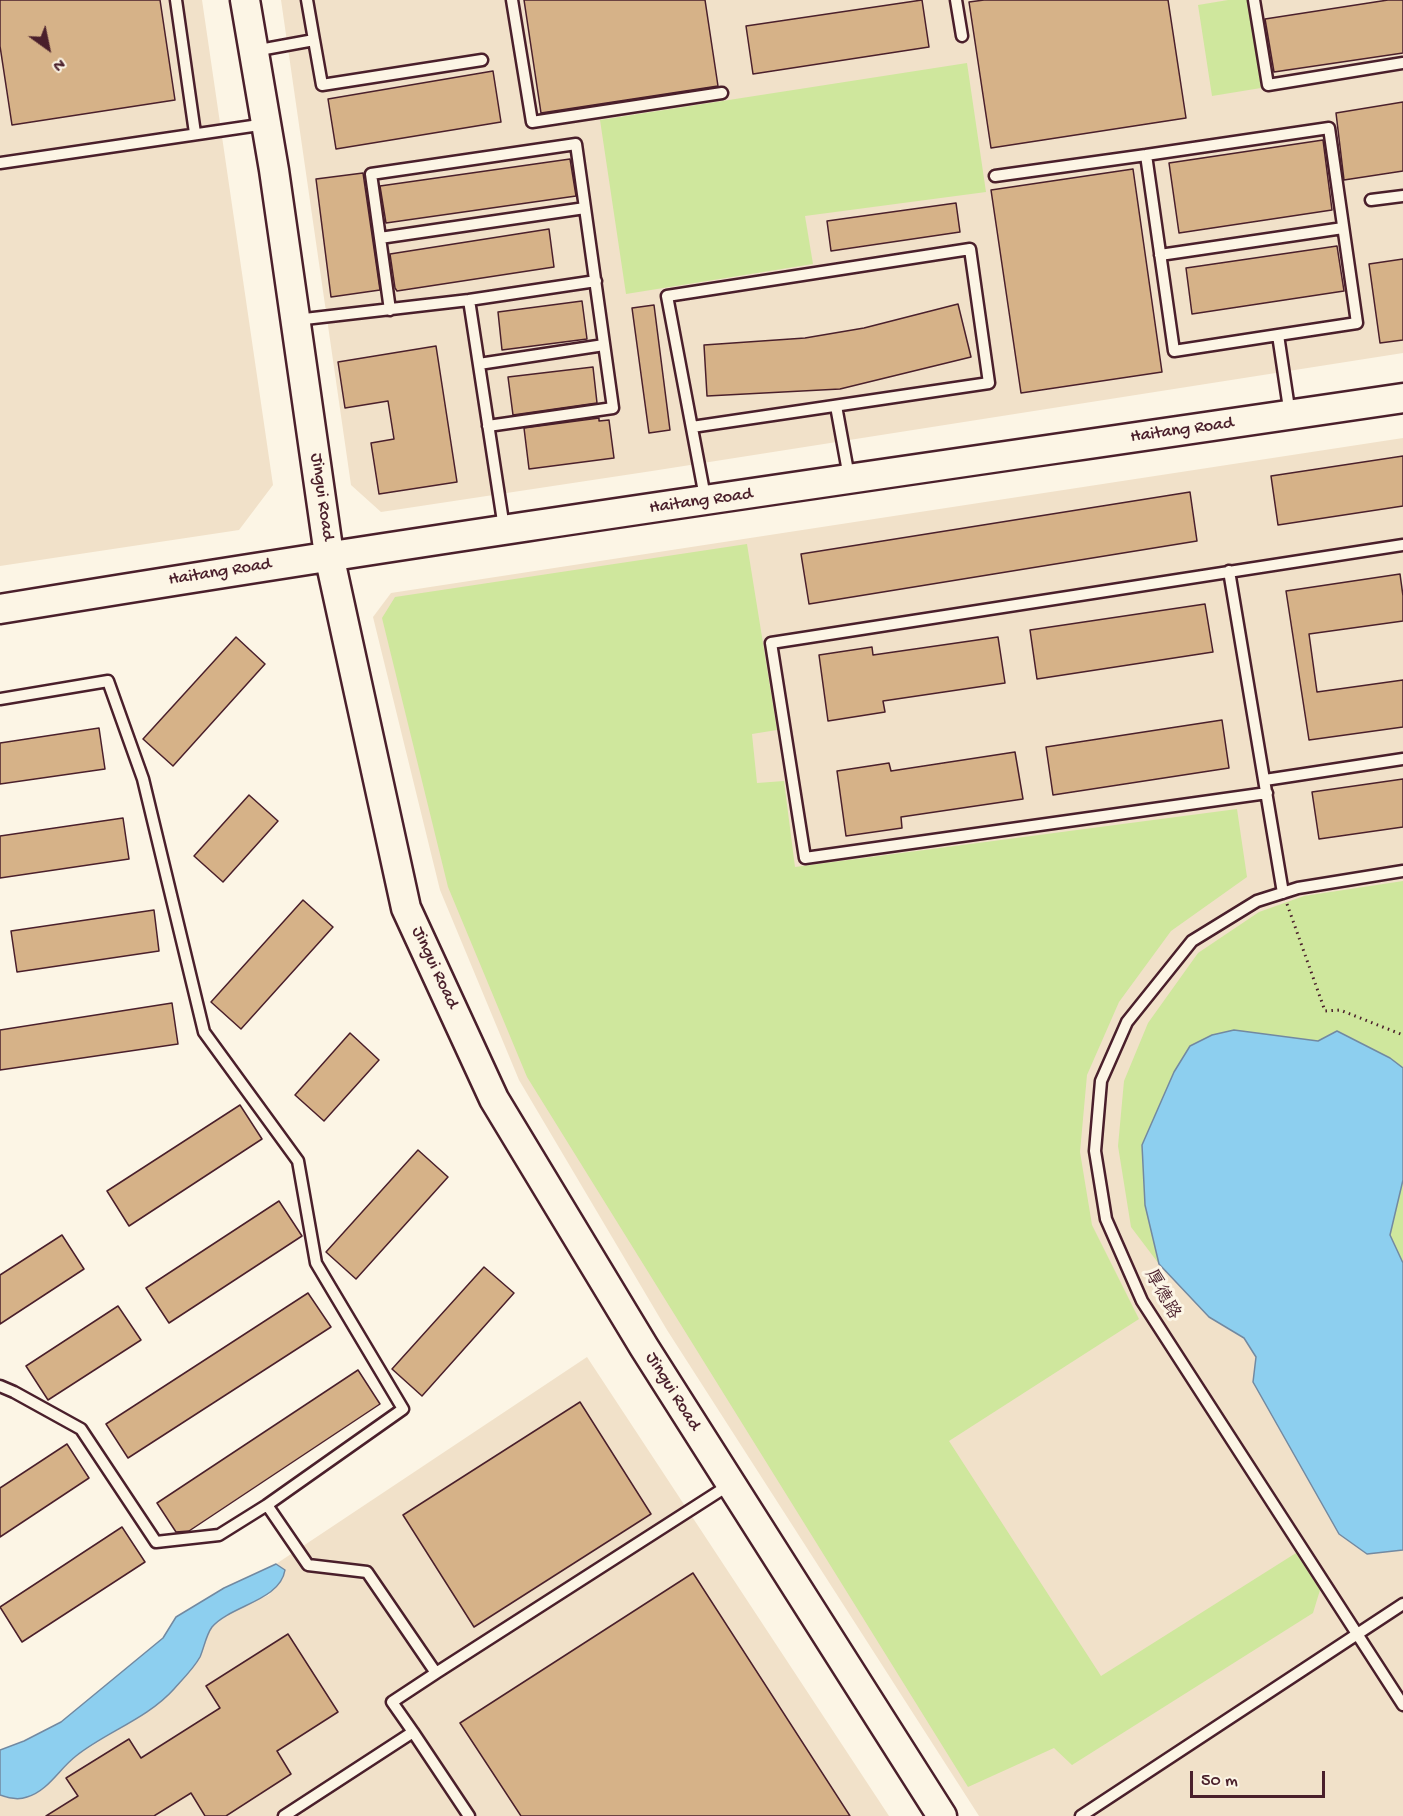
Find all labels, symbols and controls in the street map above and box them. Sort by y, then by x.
north arrow [18,18,78,78]
text: N [49,53,68,74]
street label: Haitang Road [1129,413,1235,449]
street label: Jingui Road [304,452,338,542]
street label: Haitang Road [648,484,754,520]
street label: Haitang Road [167,554,273,592]
street label: Jingui Road [406,923,462,1013]
street label: 厚德路 [1138,1266,1184,1324]
street label: Jingui Road [639,1349,705,1435]
scale bar [1193,1759,1328,1797]
text: 50 m [1201,1771,1238,1792]

